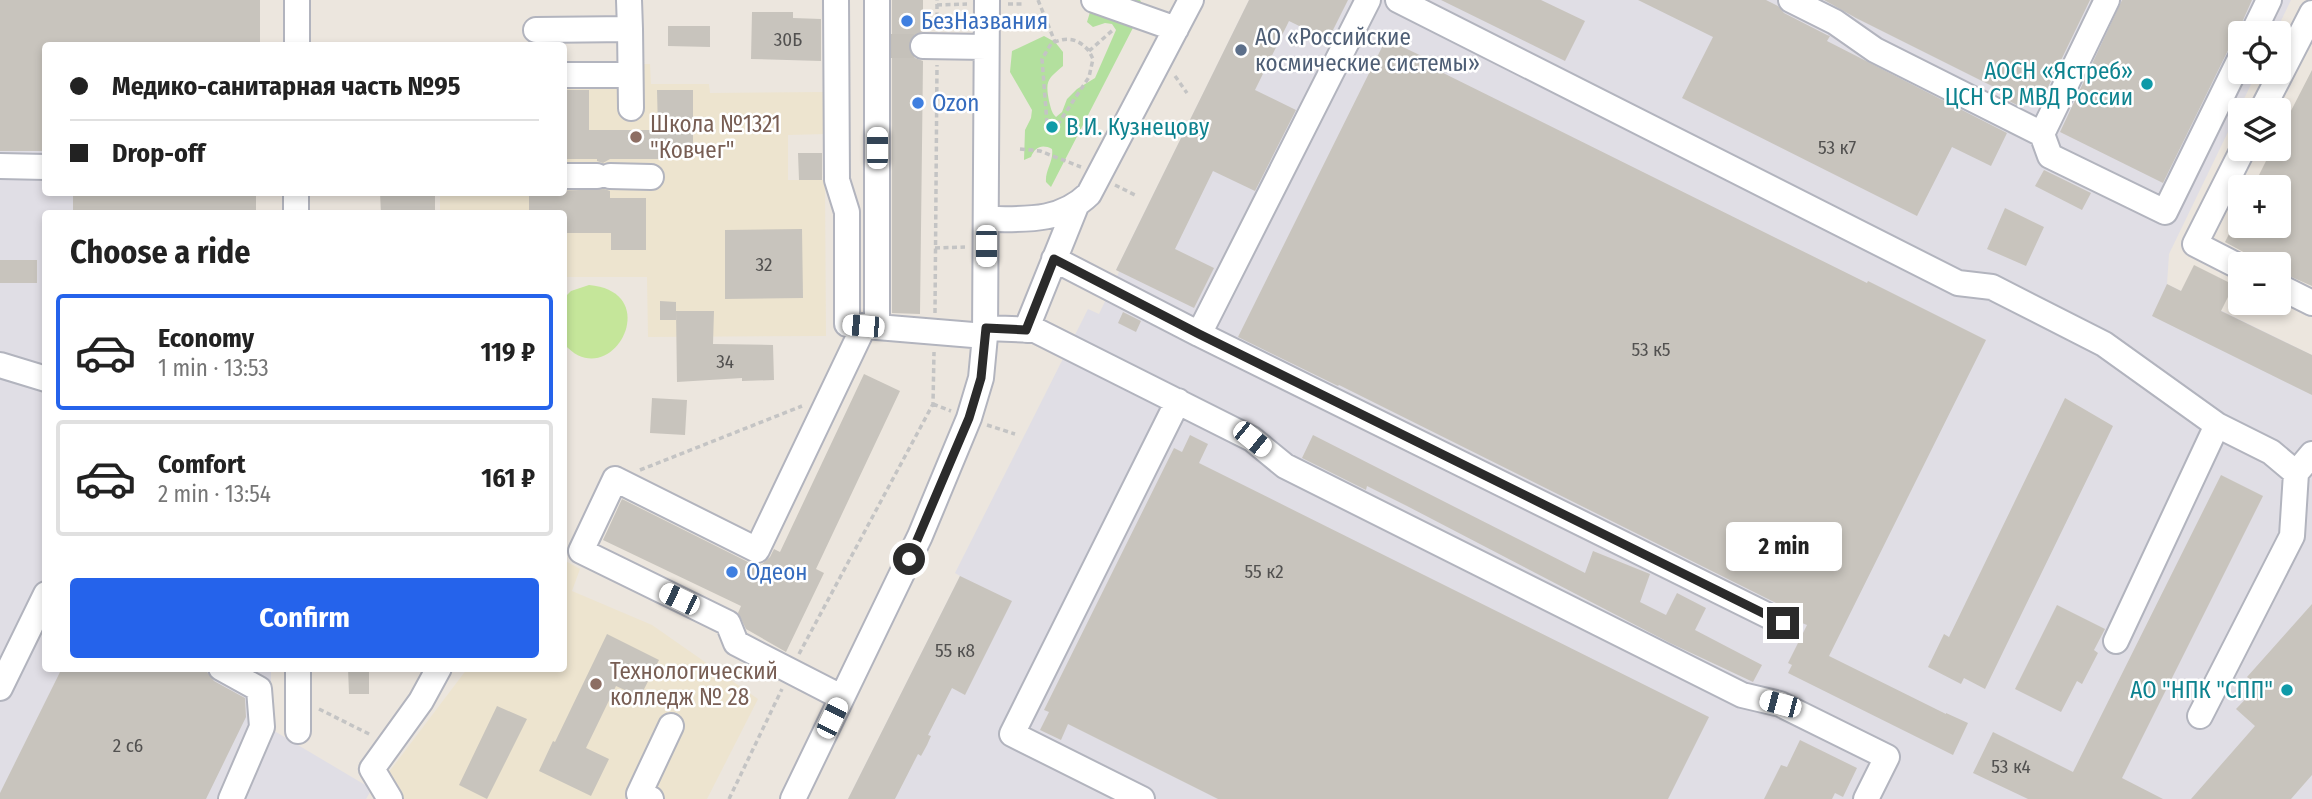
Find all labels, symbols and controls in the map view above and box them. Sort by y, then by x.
place label: БезНазвания [921,7,1048,35]
marker: БезНазвания [899,13,915,29]
map controls [2228,21,2291,315]
button: locate [2228,21,2291,84]
place label: АО «Российские космические системы» [1255,23,1480,77]
house number: 30Б [774,28,802,51]
marker: АО «Российские космические системы» [1233,42,1249,58]
place label: АОСН «Ястреб» ЦСН СР МВД России [1945,57,2133,111]
text: Медико-санитарная часть №95 [112,71,460,102]
marker: АОСН «Ястреб» ЦСН СР МВД России [2139,76,2155,92]
place label: Ozon [932,89,979,117]
marker: Ozon [910,95,926,111]
button: layers [2228,98,2291,161]
place label: Школа №1321 "Ковчег" [650,110,781,164]
place label: В.И. Кузнецову [1066,113,1210,141]
marker: В.И. Кузнецову [1044,119,1060,135]
car [867,127,888,169]
marker: Школа №1321 "Ковчег" [628,129,644,145]
house number: 53 к7 [1818,136,1856,159]
text: Drop-off [112,138,205,169]
button: + [2228,175,2291,238]
car [976,225,997,267]
text: Choose a ride [70,233,251,271]
button: − [2228,252,2291,315]
house number: 32 [756,253,772,276]
car [842,314,885,338]
icon: car [74,321,137,384]
text: Economy [158,323,254,354]
text: 119 ₽ [481,337,535,368]
house number: 53 к5 [1631,338,1671,361]
house number: 34 [716,350,734,373]
text: 1 min · 13:53 [158,354,269,382]
car [1230,418,1275,460]
icon: car [74,447,137,510]
text: Comfort [158,449,246,480]
text: 161 ₽ [481,463,535,494]
text: 2 min · 13:54 [158,480,271,508]
callout: 2 min [1725,522,1841,570]
text: 2 min [1759,532,1810,560]
route start [893,543,925,575]
place label: Одеон [746,558,808,586]
house number: 55 к2 [1244,560,1284,583]
marker: Одеон [724,564,740,580]
button: Confirm [70,578,539,658]
car [656,580,703,618]
route end [1767,607,1799,639]
house number: 55 к8 [935,639,975,662]
place label: Технологический колледж № 28 [610,657,778,711]
marker: Технологический колледж № 28 [588,676,604,692]
place label: АО "НПК "СПП" [2130,676,2273,704]
marker: АО "НПК "СПП" [2279,682,2295,698]
car [1757,688,1804,720]
car [814,695,851,741]
house number: 2 с6 [113,734,143,757]
house number: 53 к4 [1991,755,2031,778]

